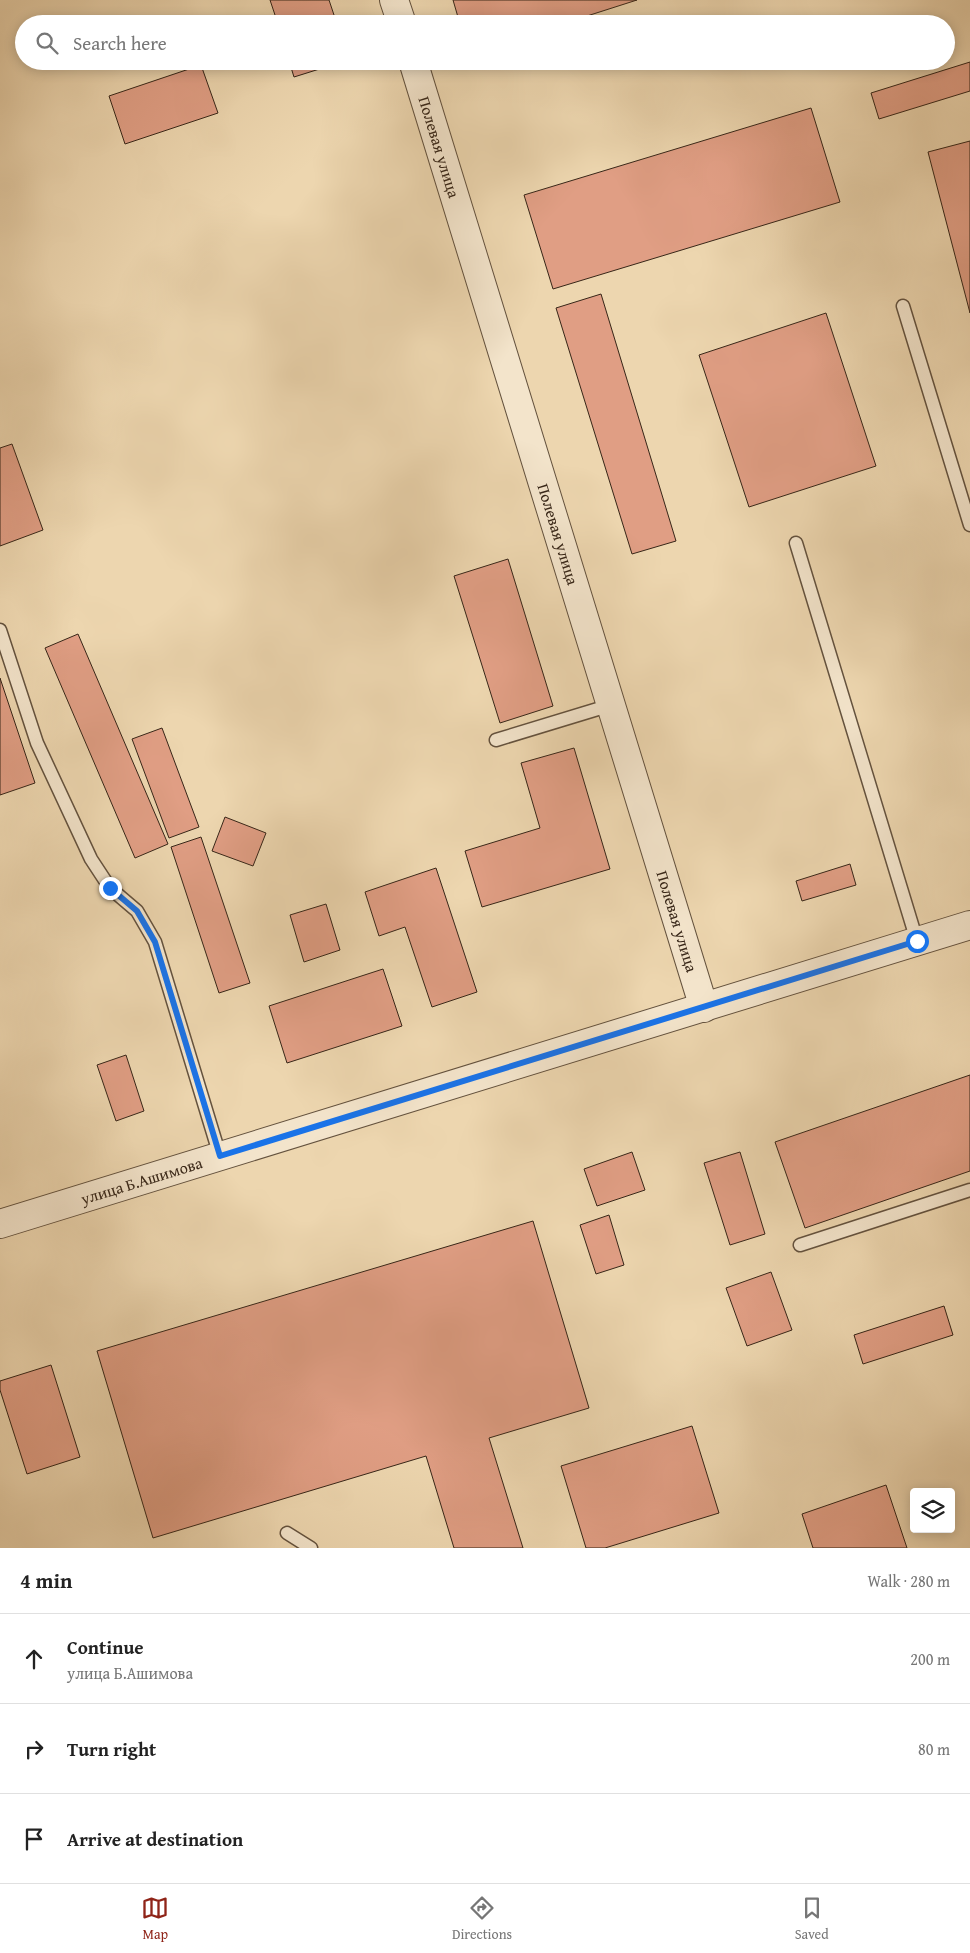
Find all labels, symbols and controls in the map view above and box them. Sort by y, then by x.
search box [15,15,955,70]
icon: search [33,29,61,57]
text: Search here [73,29,167,57]
street label: Полевая улица [413,93,466,201]
street label: Полевая улица [531,480,585,588]
street label: Полевая улица [650,868,704,975]
route end [99,877,122,900]
route start [906,930,929,953]
street label: улица Б.Ашимова [77,1150,206,1211]
map controls [910,1488,955,1533]
button: layers [910,1488,955,1533]
text: 4 min [20,1565,72,1596]
text: Walk · 280 m [867,1569,950,1593]
text: Continue [67,1633,144,1661]
icon: ahead [20,1645,48,1673]
text: 200 m [910,1647,950,1671]
text: улица Б.Ашимова [67,1661,193,1685]
icon: right [20,1735,48,1763]
text: Turn right [67,1735,156,1763]
text: 80 m [918,1737,950,1761]
icon: arrive [20,1825,48,1853]
text: Arrive at destination [67,1825,243,1853]
tab: Map [141,1894,169,1944]
tab: Directions [452,1894,512,1944]
tab: Saved [795,1894,829,1944]

